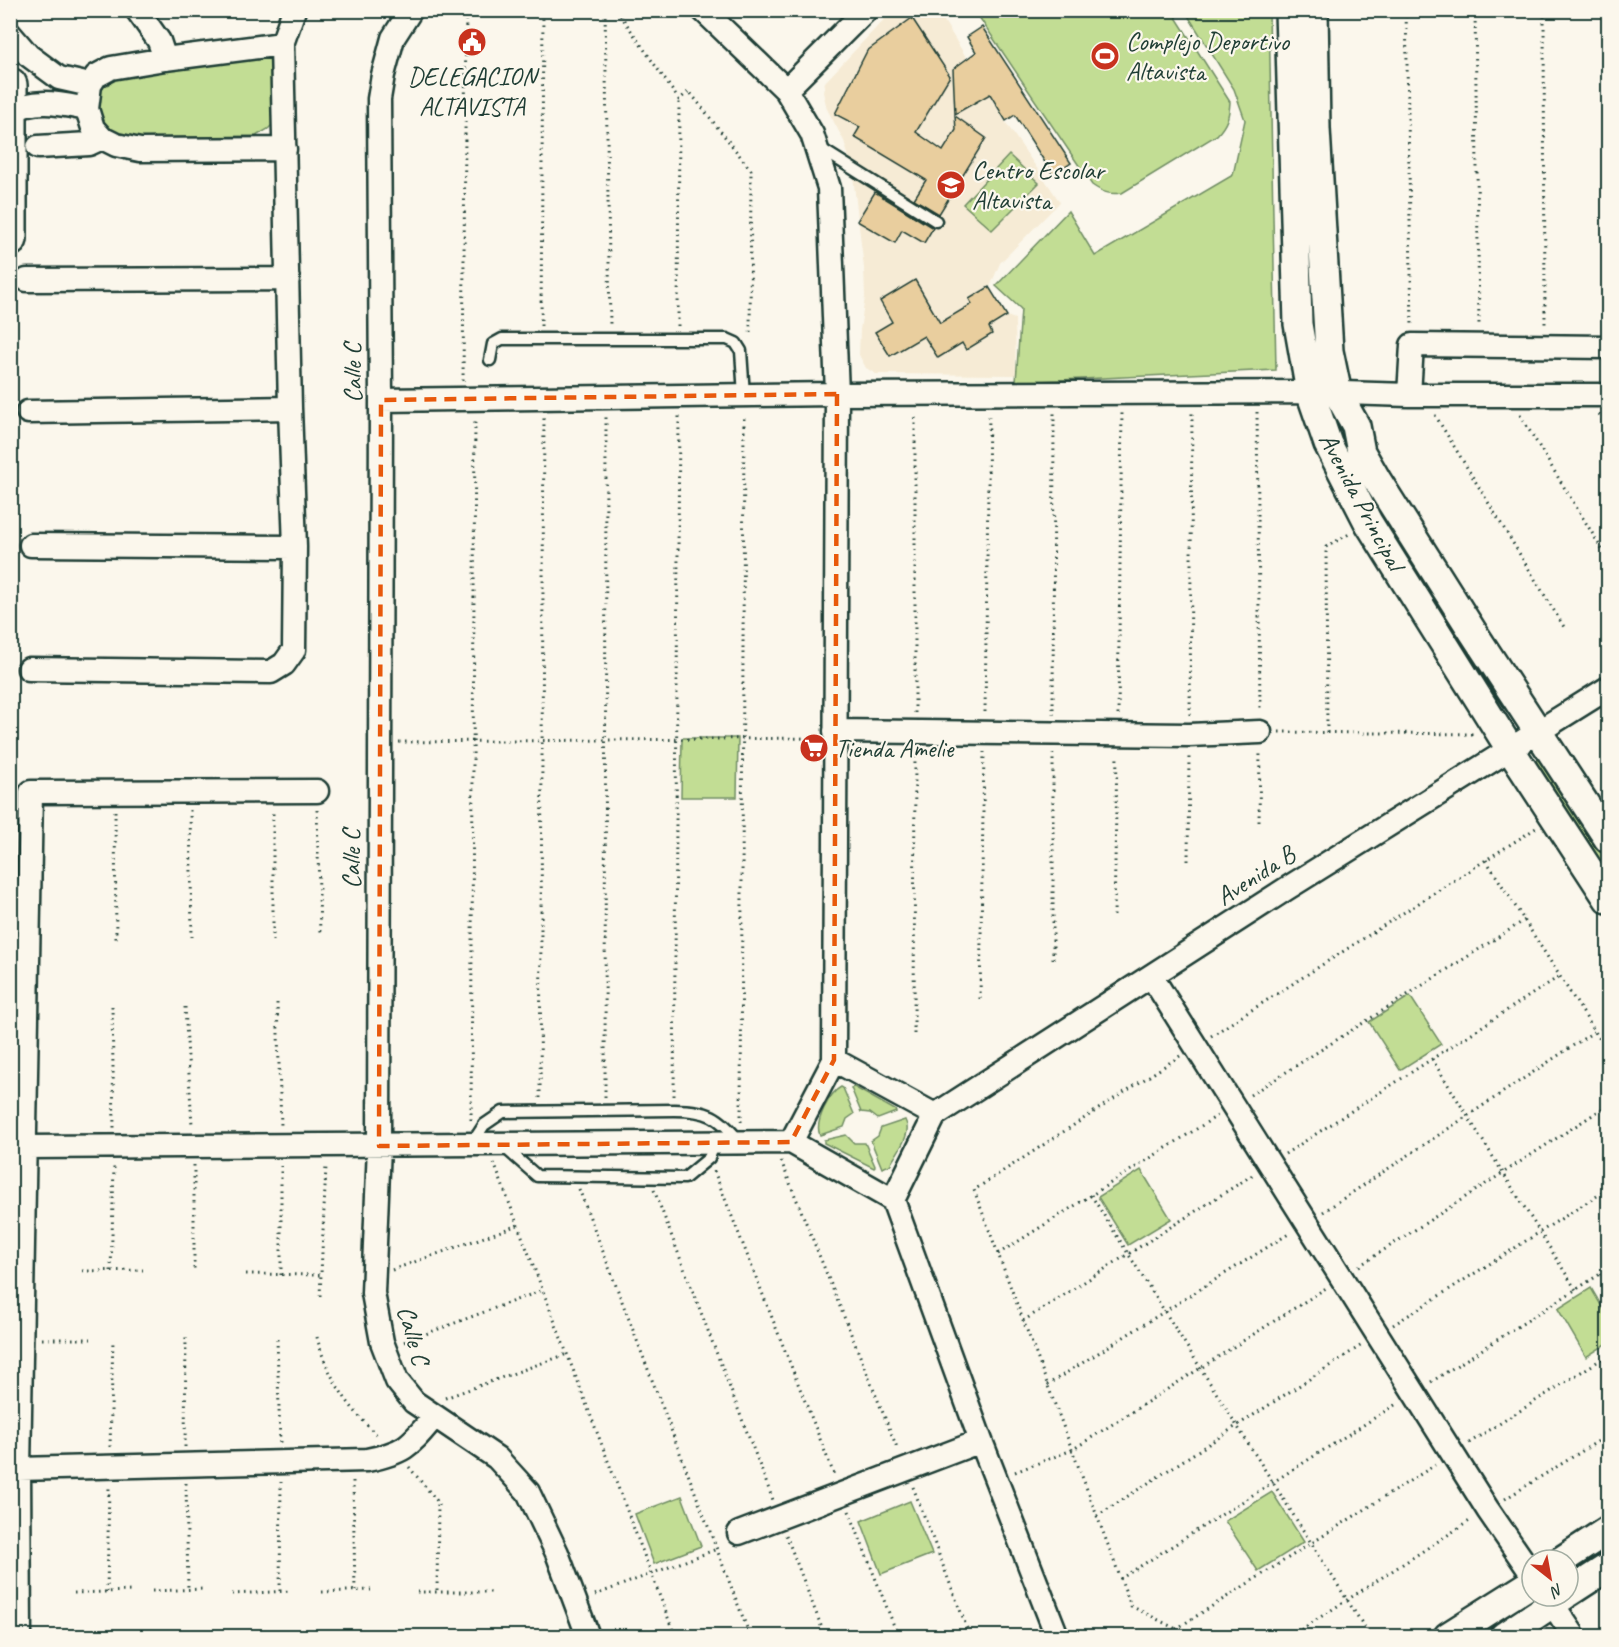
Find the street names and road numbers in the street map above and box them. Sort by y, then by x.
street label: Calle C [335,339,370,403]
street label: Avenida Principal [1311,427,1414,580]
street label: Calle C [335,826,368,889]
street label: Avenida B [1210,837,1302,913]
street label: Calle C [389,1302,439,1372]

